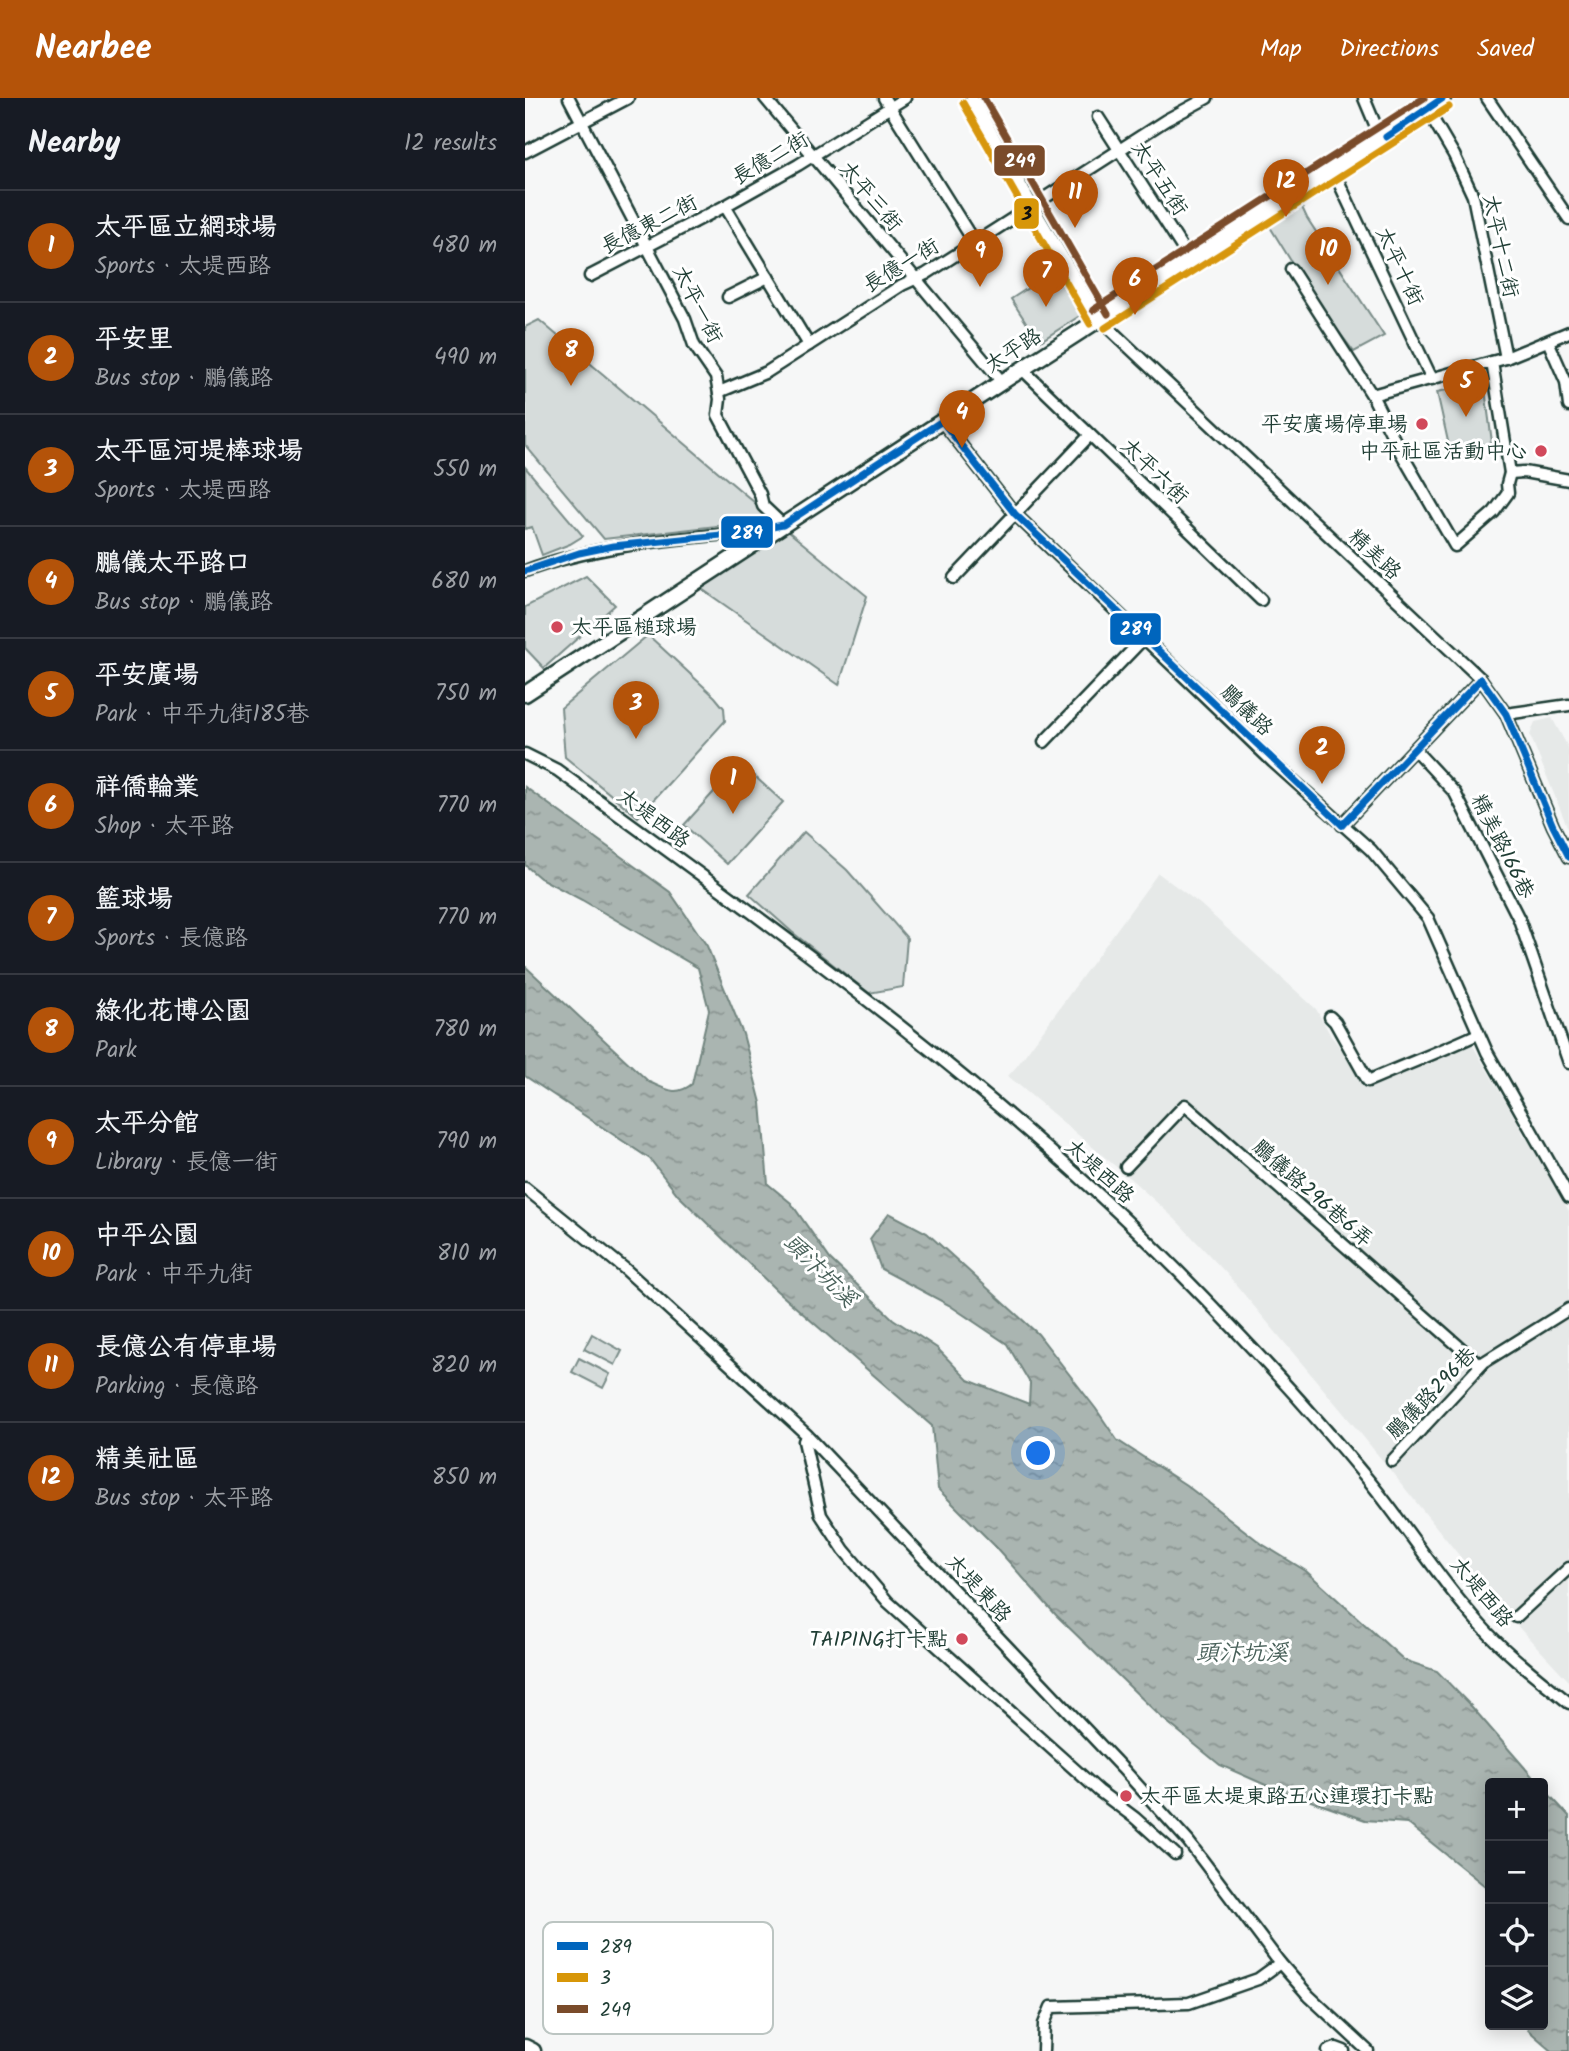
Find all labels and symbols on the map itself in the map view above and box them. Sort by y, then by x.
street label: 長億二街 [726,124,815,195]
street label: 太平五街 [1122,135,1195,223]
line badge: 249 [993,144,1046,177]
text: 249 [1004,147,1036,177]
street label: 太平三街 [830,154,909,240]
pin: 12 [1263,159,1309,217]
pin: 11 [1052,170,1098,228]
street label: 長億東二街 [595,187,704,264]
street label: 太平十二街 [1472,192,1527,301]
line badge: 3 [1013,197,1040,230]
text: 3 [1021,200,1032,230]
street label: 太平十街 [1366,222,1431,312]
pin: 10 [1305,227,1351,285]
pin: 9 [957,229,1003,287]
street label: 長億一街 [857,231,946,302]
pin: 7 [1023,249,1069,307]
pin: 6 [1112,257,1158,315]
street label: 太平一街 [663,260,730,350]
street label: 太平路 [978,320,1049,382]
pin: 8 [548,328,594,386]
pin: 5 [1443,359,1489,417]
pin: 4 [939,390,985,448]
place label: 平安廣場停車場 [1261,409,1408,442]
marker: 平安廣場停車場 [1414,416,1430,432]
street label: 太平六街 [1112,431,1196,513]
place label: 中平社區活動中心 [1359,436,1527,469]
marker: 中平社區活動中心 [1533,443,1549,459]
line badge: 289 [720,515,774,549]
text: 289 [731,519,763,549]
street label: 精美路 [1340,522,1408,589]
place label: 太平區槌球場 [571,612,697,645]
line badge: 289 [1109,612,1162,646]
text: 289 [1120,615,1152,645]
marker: 太平區槌球場 [549,619,565,635]
street label: 鵬儀路 [1212,677,1280,745]
pin: 3 [613,681,659,739]
pin: 2 [1299,726,1345,784]
pin: 1 [710,756,756,814]
street label: 太堤西路 [610,781,697,858]
street label: 精美路166巷 [1461,788,1542,905]
street label: 太堤西路 [1057,1132,1141,1212]
street label: 鵬儀路296巷6弄 [1244,1132,1380,1256]
water label: 頭汴坑溪 [774,1226,866,1318]
street label: 鵬儀路296巷 [1379,1340,1485,1448]
your location [1021,1436,1055,1470]
street label: 太堤東路 [937,1547,1019,1631]
street label: 太堤西路 [1441,1550,1520,1636]
place label: TAIPING打卡點 [810,1624,948,1657]
marker: TAIPING打卡點 [954,1631,970,1647]
water label: 頭汴坑溪 [1196,1636,1290,1672]
place label: 太平區太堤東路五心連環打卡點 [1140,1781,1434,1814]
marker: 太平區太堤東路五心連環打卡點 [1118,1788,1134,1804]
legend [543,1922,773,2034]
text: 289 [600,1933,632,1963]
text: 3 [600,1964,611,1994]
text: 249 [600,1996,631,2026]

